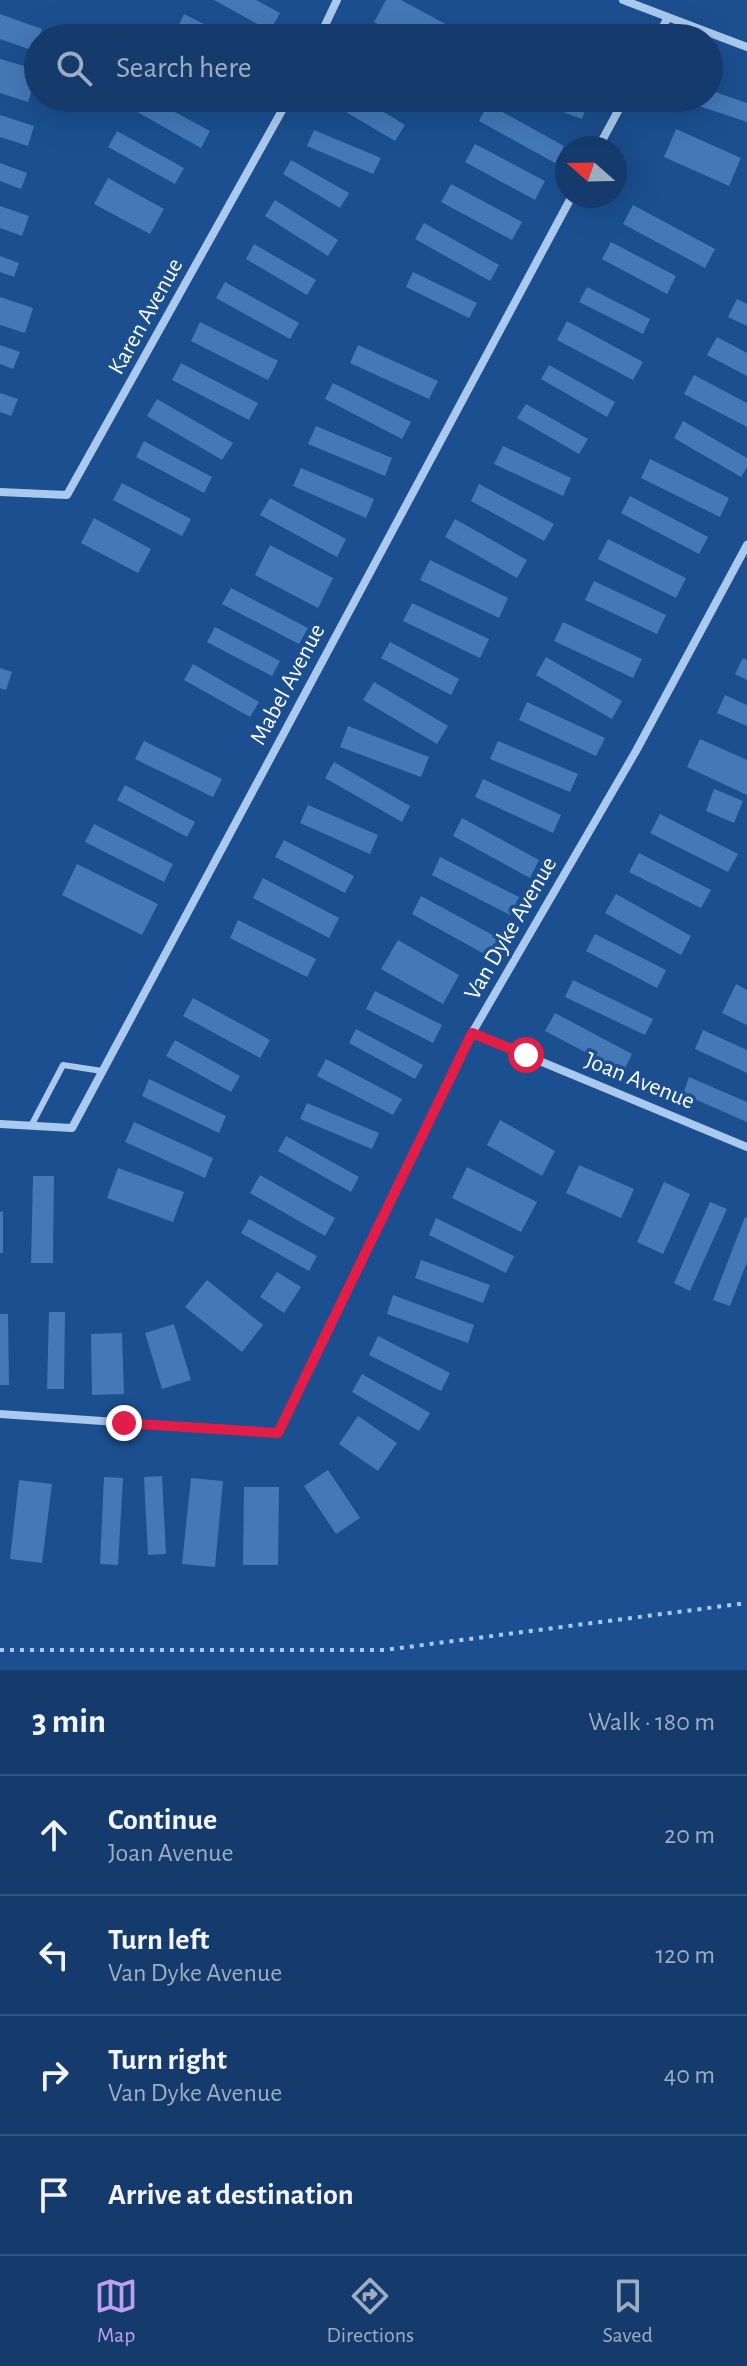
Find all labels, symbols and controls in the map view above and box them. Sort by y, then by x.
search box [24,24,723,112]
icon: search [52,46,96,90]
text: Search here [116,53,252,83]
north arrow [555,136,627,208]
street label: Karen Avenue [104,254,188,379]
street label: Mabel Avenue [246,620,330,749]
street label: Van Dyke Avenue [460,853,561,1004]
route start [508,1037,544,1073]
street label: Joan Avenue [581,1048,698,1114]
route end [106,1405,142,1441]
text: 3 min [32,1705,106,1739]
text: Walk · 180 m [588,1709,715,1735]
text: Continue [108,1805,217,1835]
icon: ahead [32,1813,76,1857]
text: 20 m [664,1822,715,1848]
text: Joan Avenue [108,1840,234,1866]
text: Turn left [108,1925,209,1955]
icon: left [32,1933,76,1977]
text: 120 m [655,1942,715,1968]
text: Van Dyke Avenue [108,1960,282,1986]
text: Turn right [108,2045,227,2075]
icon: right [32,2053,76,2097]
text: 40 m [664,2062,715,2088]
text: Van Dyke Avenue [108,2080,282,2106]
icon: arrive [32,2173,76,2217]
text: Arrive at destination [108,2180,354,2210]
tab: Map [94,2274,138,2348]
tab: Directions [326,2274,414,2348]
tab: Saved [602,2274,653,2348]

